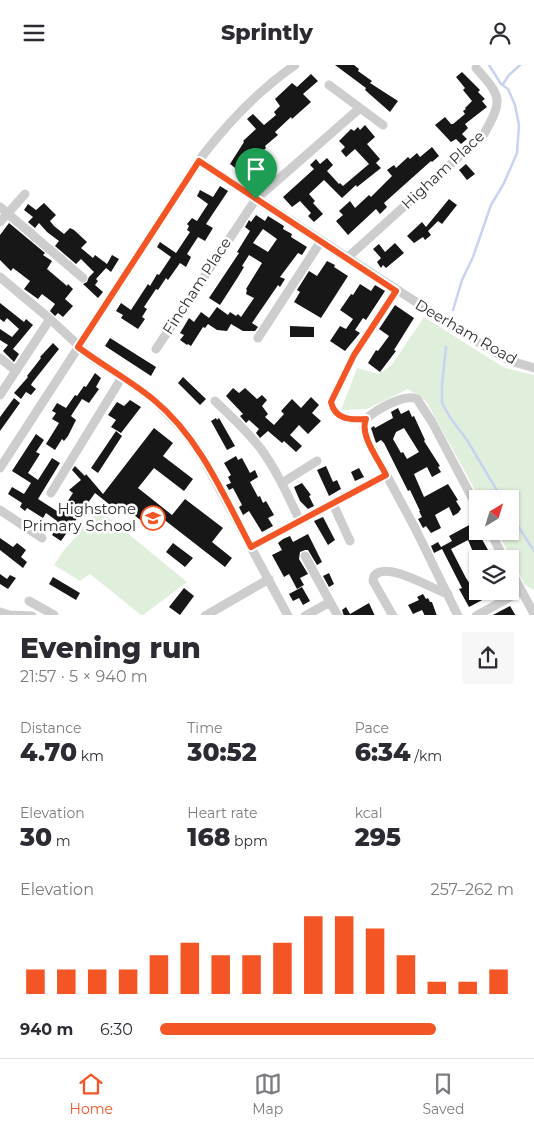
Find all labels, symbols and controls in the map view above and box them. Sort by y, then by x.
icon: menu [20,19,48,47]
text: Sprintly [221,19,313,46]
icon: person [486,19,514,47]
street label: Higham Place [397,126,488,213]
pin [235,148,277,199]
icon: arrive [242,155,270,183]
street label: Fincham Place [158,234,235,338]
street label: Deerham Road [412,295,521,368]
north arrow [469,490,519,540]
map controls [469,490,519,600]
place label: Highstone Primary School [22,499,136,535]
school or university icon: Highstone Primary School [140,505,166,531]
button: layers [469,550,519,600]
text: Evening run [20,631,201,665]
button: share [462,632,514,684]
text: 21:57 · 5 × 940 m [20,667,148,686]
text: Distance [20,719,82,737]
text: Time [187,719,222,737]
text: Pace [355,719,389,737]
text: 4.70 [20,737,77,767]
text: 30:52 [187,737,257,767]
text: 6:34 [355,737,411,767]
text: km [77,747,104,765]
text: /km [411,747,442,765]
text: Elevation [20,804,85,822]
text: Heart rate [187,804,258,822]
text: kcal [355,804,383,822]
text: 30 [20,822,52,852]
text: 168 [187,822,230,852]
text: 295 [355,822,401,852]
text: m [52,832,71,850]
text: bpm [230,832,268,850]
text: Elevation [20,880,94,899]
text: 257–262 m [431,880,514,899]
text: 940 m [20,1020,73,1039]
text: 6:30 [100,1020,133,1039]
tab: Home [70,1070,113,1118]
tab: Map [252,1070,283,1118]
tab: Saved [422,1070,464,1118]

